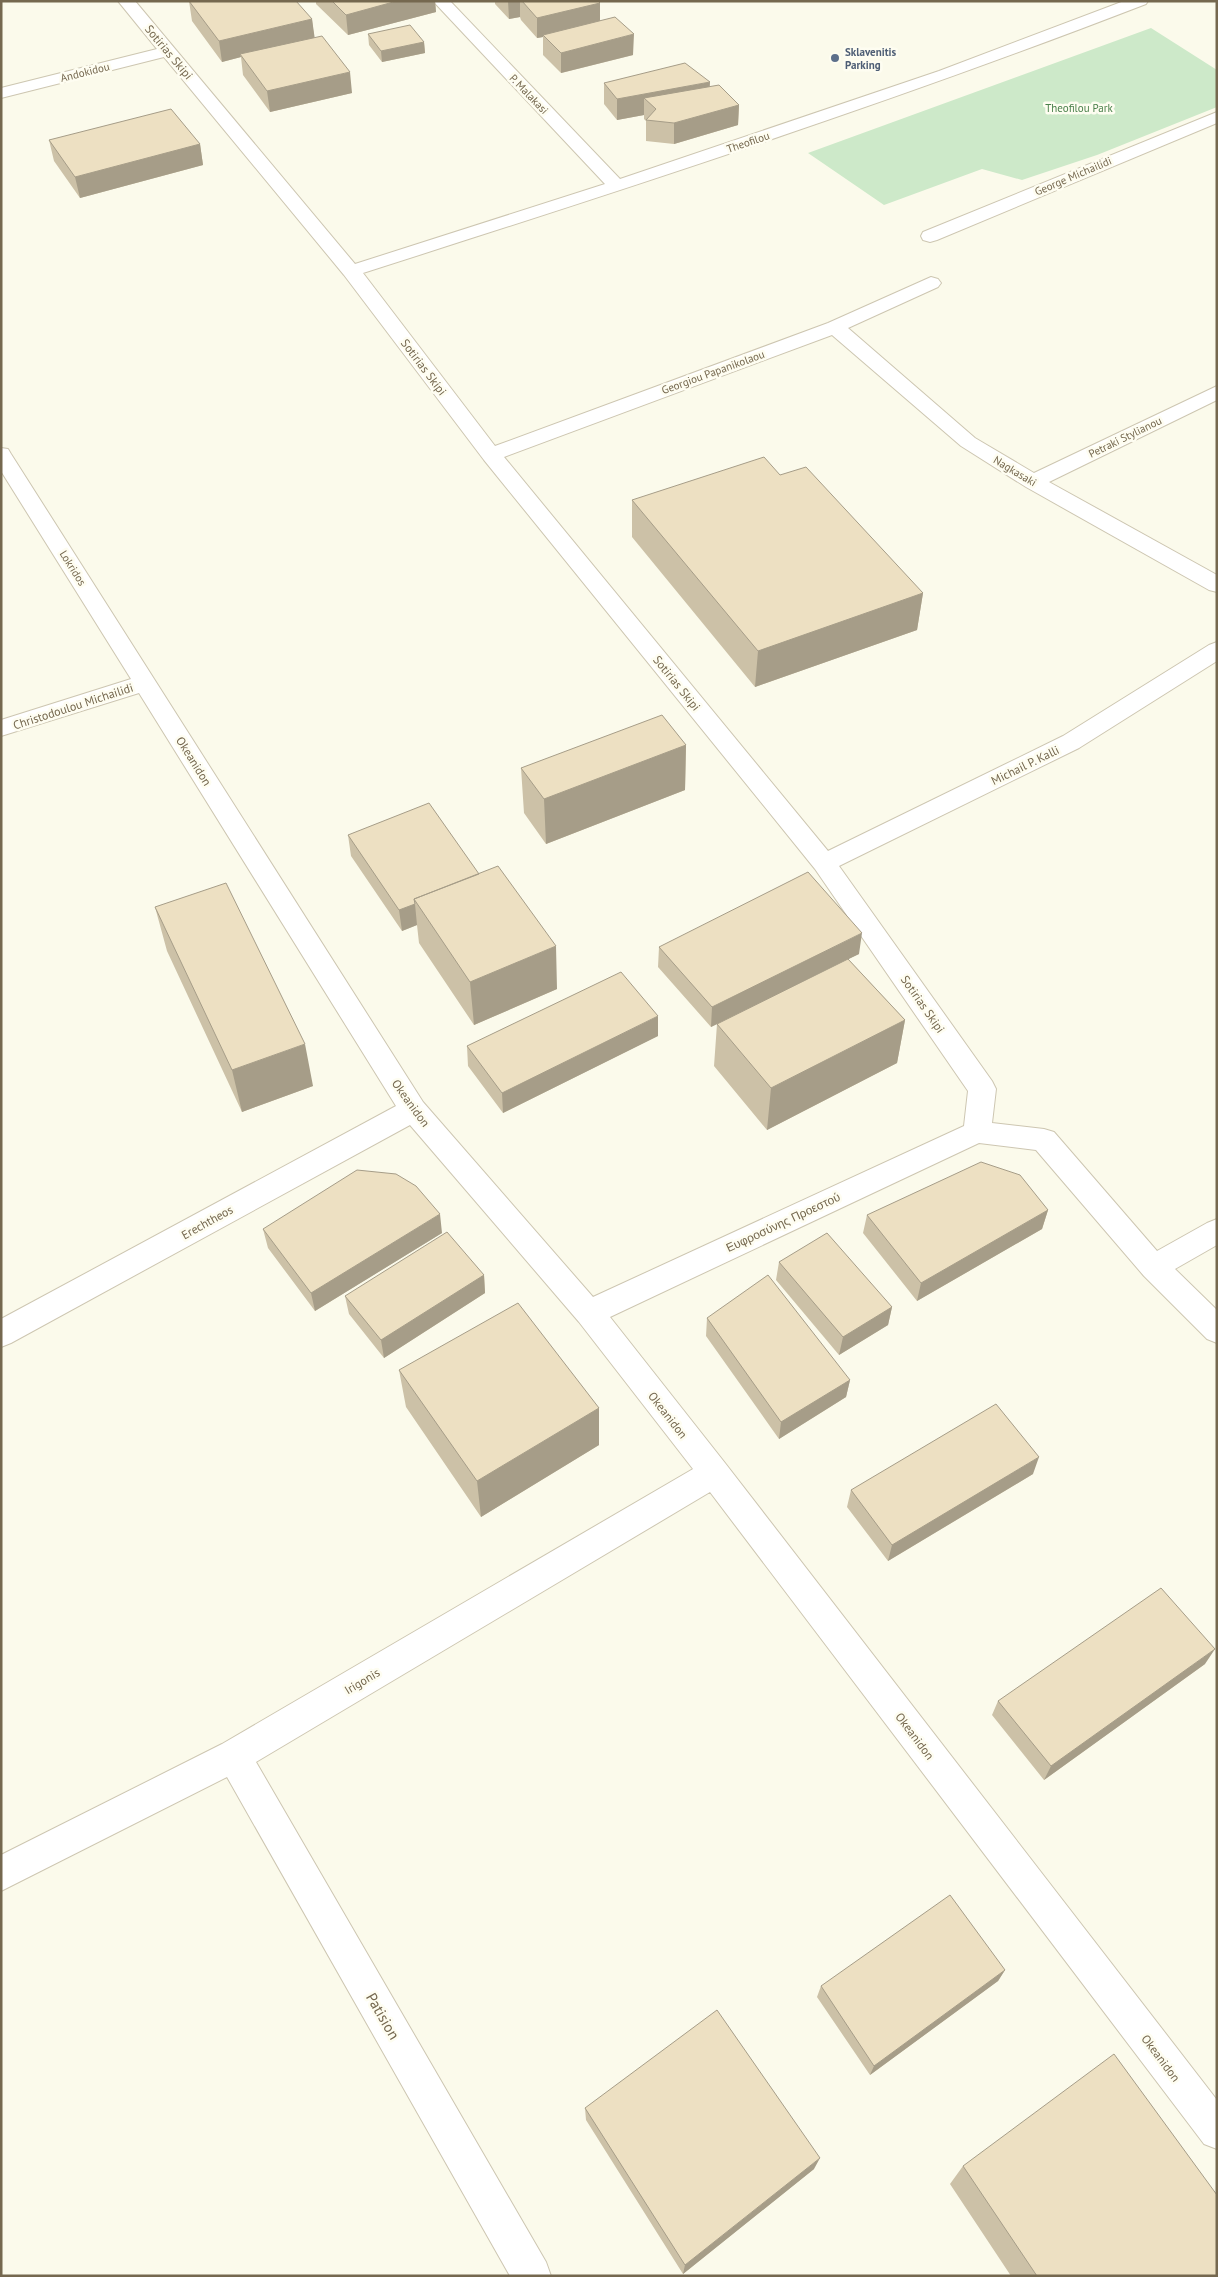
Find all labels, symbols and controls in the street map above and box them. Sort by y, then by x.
street label: Sotirias Skipi [142,22,196,82]
place label: Sklavenitis Parking [845,45,896,72]
marker: Sklavenitis Parking [829,52,841,64]
street label: Andokidou [59,59,111,85]
street label: P. Malakasi [507,71,552,117]
park label: Theofilou Park [1045,101,1114,115]
street label: Theofilou [725,128,771,156]
street label: George Michailidi [1032,153,1114,199]
street label: Sotirias Skipi [398,336,450,398]
street label: Georgiou Papanikolaou [660,347,766,397]
street label: Petraki Stylianou [1086,413,1164,461]
street label: Nagkasaki [991,453,1039,489]
street label: Lokridos [57,548,90,589]
street label: Sotirias Skipi [650,652,704,714]
street label: Christodoulou Michailidi [11,680,135,732]
street label: Okeanidon [173,734,215,788]
street label: Michail P. Kalli [989,742,1061,788]
street label: Sotirias Skipi [898,972,948,1036]
street label: Okeanidon [389,1076,433,1130]
street label: Ευφροσύνης Προεστού [724,1189,842,1255]
street label: Erechtheos [179,1202,235,1242]
street label: Okeanidon [645,1389,691,1441]
street label: Irigonis [342,1665,382,1697]
street label: Okeanidon [892,1709,938,1763]
street label: Patision [362,1989,404,2043]
street label: Okeanidon [1138,2031,1184,2085]

